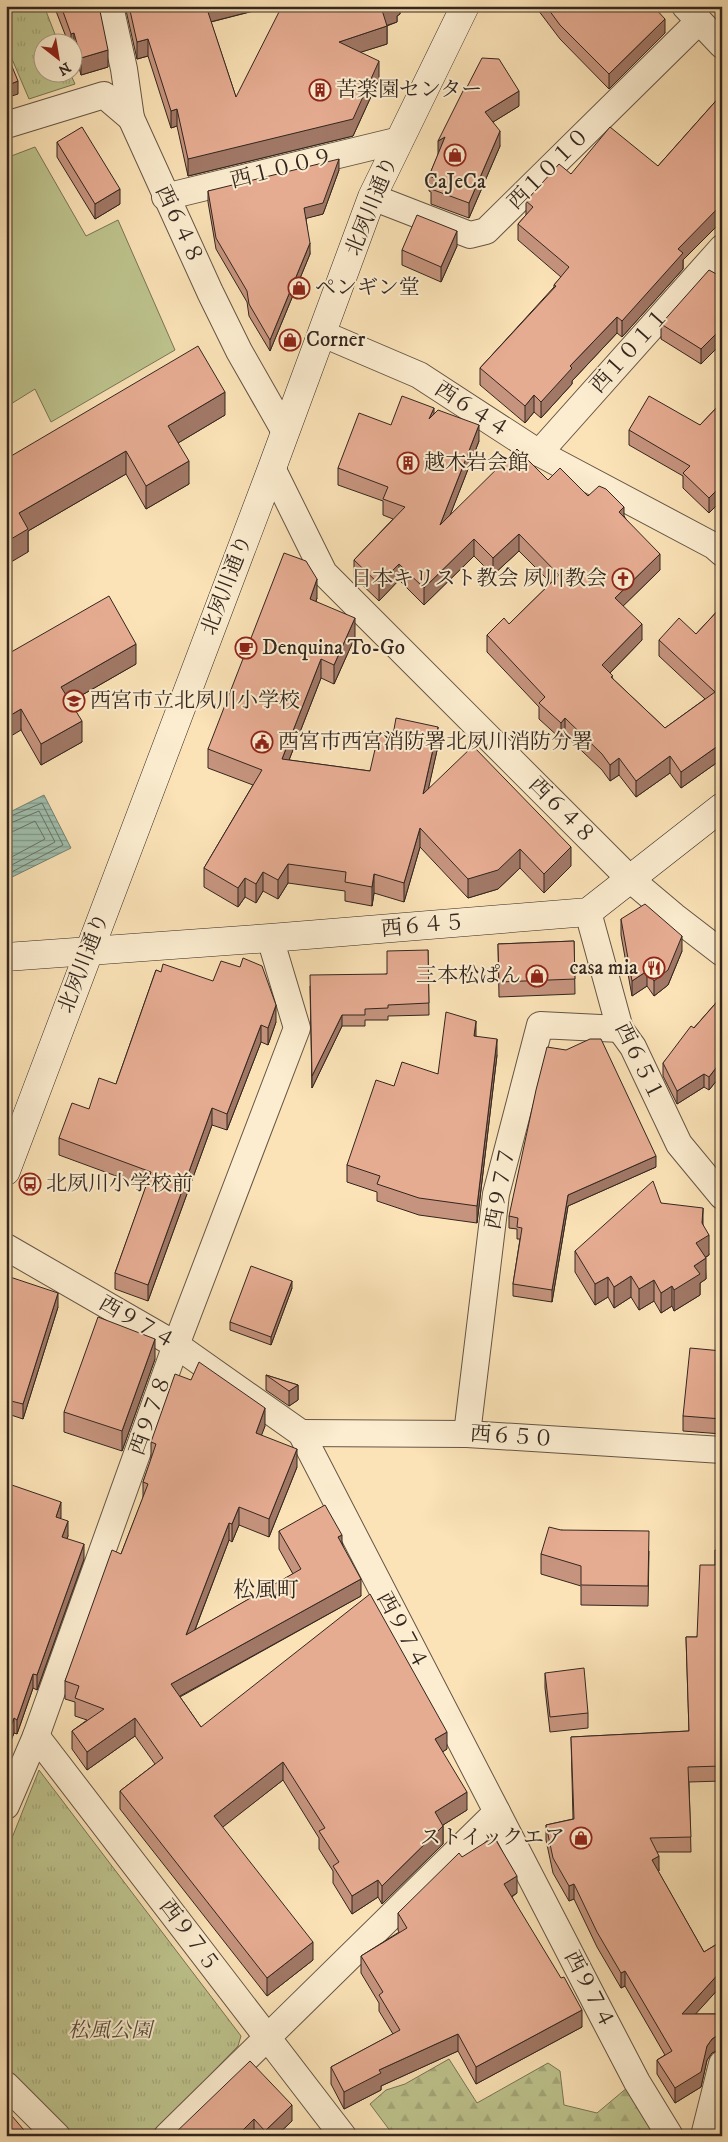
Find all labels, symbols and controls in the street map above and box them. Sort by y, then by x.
north arrow [32,32,82,82]
text: N [54,58,74,79]
place label: 苦楽園センター [336,77,482,103]
building icon: 苦楽園センター [308,78,332,102]
street label: 西１０１０ [503,123,595,215]
shop icon: CaJeCa [443,143,467,167]
street label: 西１００９ [228,144,336,194]
street label: 北夙川通り [340,152,404,260]
place label: CaJeCa [424,169,486,195]
street label: 西６４８ [149,181,209,269]
place label: ペンギン堂 [315,275,420,301]
shop icon: ペンギン堂 [287,276,311,300]
street label: 西１０１１ [585,303,675,399]
place label: Corner [306,327,366,353]
shop icon: Corner [278,328,302,352]
street label: 西６４４ [430,376,514,444]
place label: 越木岩会館 [424,450,529,476]
building icon: 越木岩会館 [396,451,420,475]
street label: 北夙川通り [196,531,258,639]
place label: 日本キリスト教会 夙川教会 [351,566,607,592]
church icon: 日本キリスト教会 夙川教会 [611,567,635,591]
place label: Denquina To-Go [262,635,405,661]
cafe icon: Denquina To-Go [234,636,258,660]
place label: 西宮市立北夙川小学校 [90,688,300,714]
school or university icon: 西宮市立北夙川小学校 [62,689,86,713]
place label: 西宮市西宮消防署北夙川消防分署 [278,729,593,755]
public building icon: 西宮市西宮消防署北夙川消防分署 [250,730,274,754]
street label: 西６４８ [523,772,601,850]
street label: 北夙川通り [53,909,115,1017]
street label: 西６４５ [380,909,466,943]
place label: casa mia [569,955,638,981]
restaurant icon: casa mia [642,956,666,980]
place label: 三本松ぱん [416,963,521,989]
shop icon: 三本松ぱん [525,964,549,988]
street label: 西６５１ [609,1019,669,1105]
street label: 西９７７ [480,1144,522,1232]
place label: 北夙川小学校前 [46,1171,193,1197]
bus stop icon: 北夙川小学校前 [18,1172,42,1196]
street label: 西９７４ [94,1291,180,1355]
street label: 西９７８ [124,1371,178,1459]
street label: 西６５０ [469,1421,555,1453]
district label: 松風町 [233,1577,299,1604]
street label: 西９７４ [371,1588,433,1674]
place label: ストイックエア [420,1825,565,1851]
shop icon: ストイックエア [569,1826,593,1850]
street label: 西９７５ [153,1895,225,1977]
street label: 西９７４ [558,1947,620,2033]
park label: 松風公園 [68,2018,155,2044]

